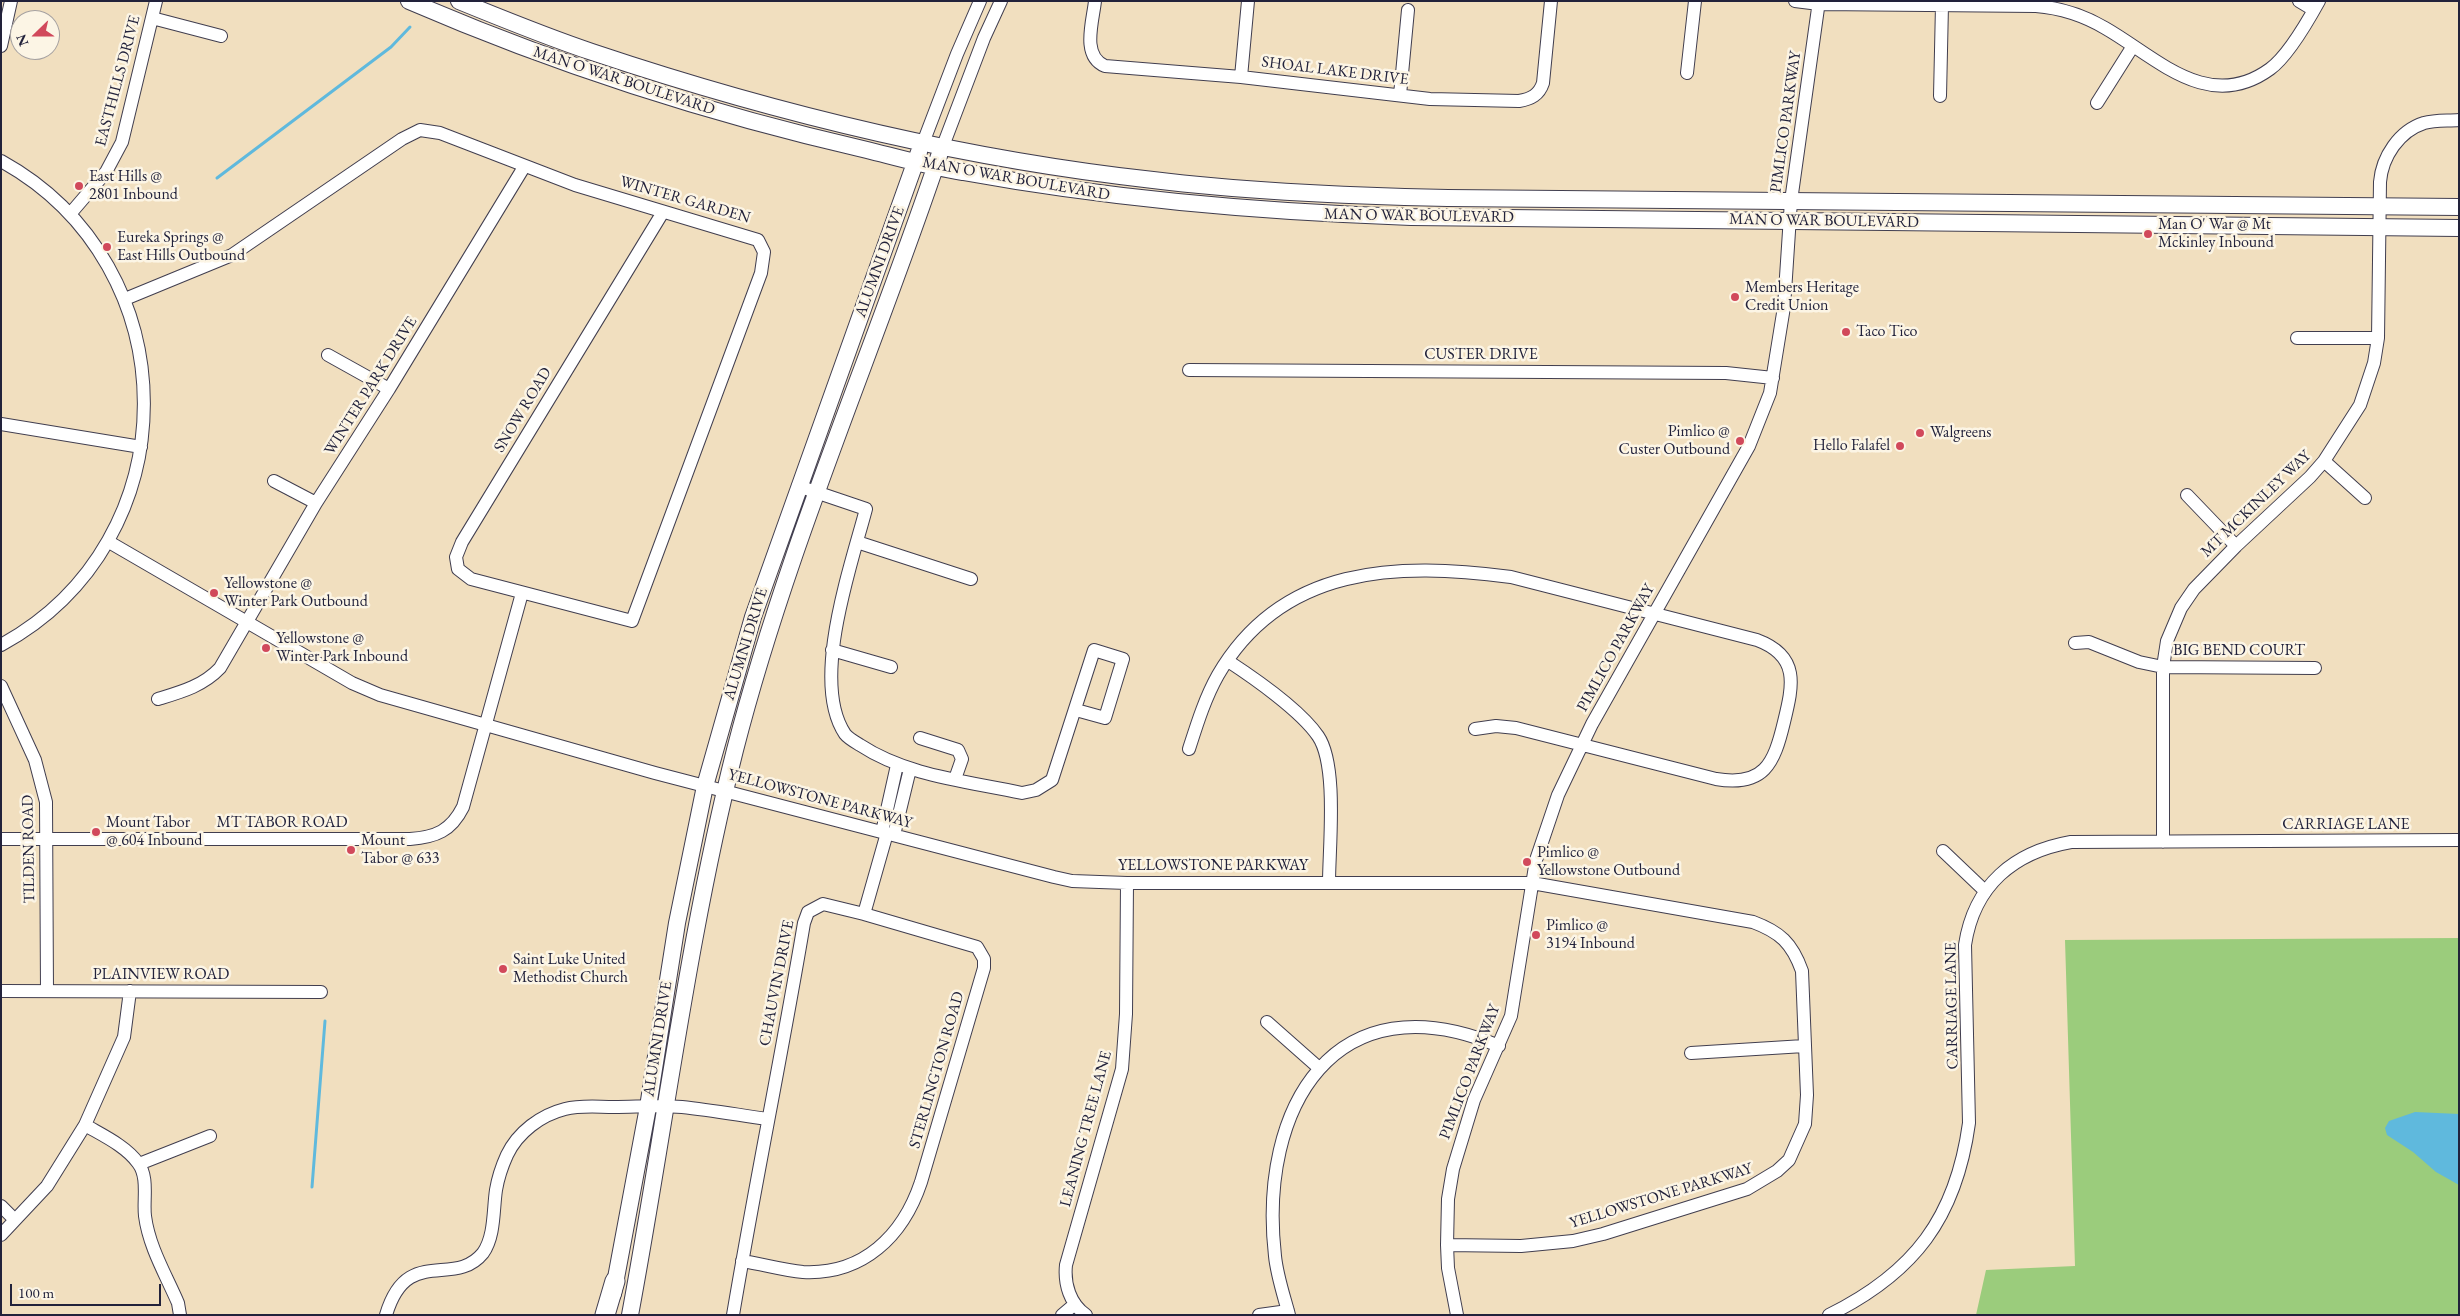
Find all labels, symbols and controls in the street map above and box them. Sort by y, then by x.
north arrow [10,10,60,60]
street label: EASTHILLS DRIVE [91,13,145,149]
text: N [12,32,32,49]
street label: MAN O WAR BOULEVARD [531,43,717,119]
street label: PIMLICO PARKWAY [1767,50,1805,194]
street label: SHOAL LAKE DRIVE [1260,52,1410,90]
street label: MAN O WAR BOULEVARD [921,153,1111,205]
place label: East Hills @ 2801 Inbound [89,167,178,205]
street label: WINTER GARDEN [617,172,753,228]
marker: East Hills @ 2801 Inbound [73,180,85,192]
street label: ALUMNI DRIVE [851,204,909,320]
street label: MAN O WAR BOULEVARD [1324,205,1514,227]
street label: MAN O WAR BOULEVARD [1729,210,1919,232]
place label: Man O' War @ Mt Mckinley Inbound [2158,215,2274,253]
place label: Eureka Springs @ East Hills Outbound [117,228,245,266]
marker: Man O' War @ Mt Mckinley Inbound [2142,228,2154,240]
marker: Eureka Springs @ East Hills Outbound [101,241,113,253]
place label: Members Heritage Credit Union [1745,278,1859,316]
marker: Members Heritage Credit Union [1729,291,1741,303]
street label: WINTER PARK DRIVE [321,313,421,459]
place label: Taco Tico [1856,322,1917,342]
marker: Taco Tico [1840,326,1852,338]
street label: CUSTER DRIVE [1424,345,1538,365]
street label: SNOW ROAD [490,364,556,456]
place label: Pimlico @ Custer Outbound [1618,422,1730,460]
place label: Walgreens [1930,423,1992,443]
marker: Walgreens [1914,427,1926,439]
marker: Pimlico @ Custer Outbound [1734,435,1746,447]
place label: Hello Falafel [1813,436,1890,456]
marker: Hello Falafel [1894,440,1906,452]
street label: MT MCKINLEY WAY [2197,447,2315,561]
place label: Yellowstone @ Winter Park Outbound [224,574,368,612]
street label: PIMLICO PARKWAY [1573,581,1659,715]
street label: ALUMNI DRIVE [720,585,772,703]
marker: Yellowstone @ Winter Park Outbound [208,587,220,599]
place label: Yellowstone @ Winter Park Inbound [276,629,408,667]
street label: BIG BEND COURT [2173,641,2305,661]
marker: Yellowstone @ Winter Park Inbound [260,642,272,654]
street label: YELLOWSTONE PARKWAY [726,765,914,833]
street label: TILDEN ROAD [18,794,40,904]
place label: Mount Tabor @ 604 Inbound [106,813,202,851]
street label: MT TABOR ROAD [216,813,348,833]
street label: CARRIAGE LANE [2282,815,2410,835]
marker: Mount Tabor @ 604 Inbound [90,826,102,838]
place label: Mount Tabor @ 633 [361,831,439,869]
place label: Pimlico @ Yellowstone Outbound [1537,843,1680,881]
marker: Mount Tabor @ 633 [345,844,357,856]
street label: YELLOWSTONE PARKWAY [1118,856,1308,876]
marker: Pimlico @ Yellowstone Outbound [1521,856,1533,868]
place label: Pimlico @ 3194 Inbound [1546,916,1635,954]
street label: CHAUVIN DRIVE [755,918,799,1048]
marker: Pimlico @ 3194 Inbound [1530,929,1542,941]
street label: CARRIAGE LANE [1941,942,1963,1070]
place label: Saint Luke United Methodist Church [513,950,628,988]
marker: Saint Luke United Methodist Church [497,963,509,975]
street label: PLAINVIEW ROAD [93,965,229,985]
street label: ALUMNI DRIVE [639,980,677,1098]
street label: STERLINGTON ROAD [905,989,969,1151]
street label: PIMLICO PARKWAY [1435,1002,1505,1142]
street label: LEANING TREE LANE [1056,1049,1116,1209]
street label: YELLOWSTONE PARKWAY [1567,1159,1755,1233]
scale bar [12,1274,164,1306]
text: 100 m [18,1283,54,1302]

